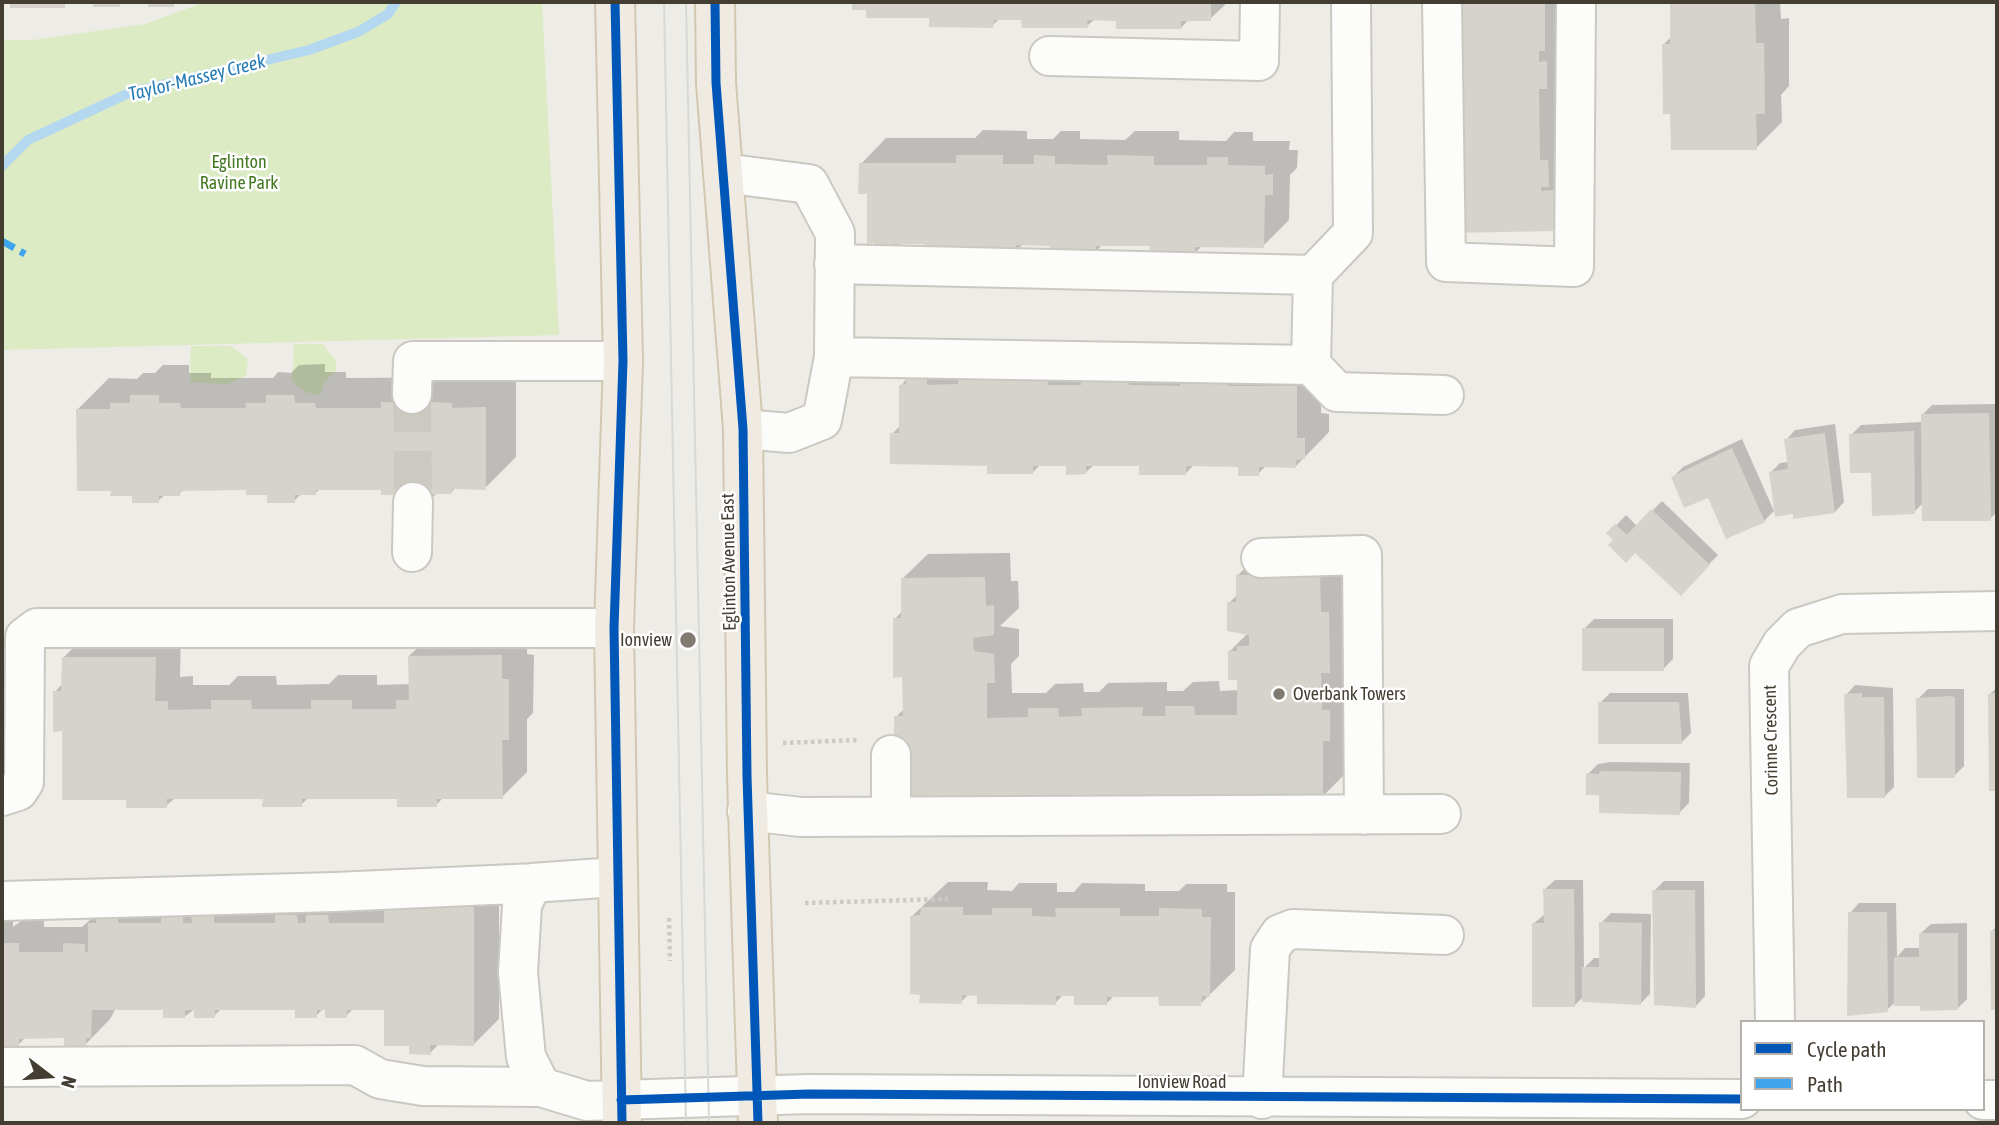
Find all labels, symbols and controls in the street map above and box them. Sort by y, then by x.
water label: Taylor-Massey Creek [126,50,268,106]
park label: Eglinton Ravine Park [200,151,278,194]
street label: Eglinton Avenue East [717,493,741,631]
place label: Ionview [620,629,672,651]
marker: Ionview [678,630,698,650]
place label: Overbank Towers [1293,683,1406,705]
street label: Corinne Crescent [1759,684,1783,796]
marker: Overbank Towers [1271,686,1287,702]
legend [1740,1020,1985,1111]
text: Cycle path [1807,1037,1886,1061]
north arrow [14,1041,84,1111]
street label: Ionview Road [1138,1071,1226,1093]
text: Path [1807,1072,1843,1096]
text: N [57,1074,81,1091]

